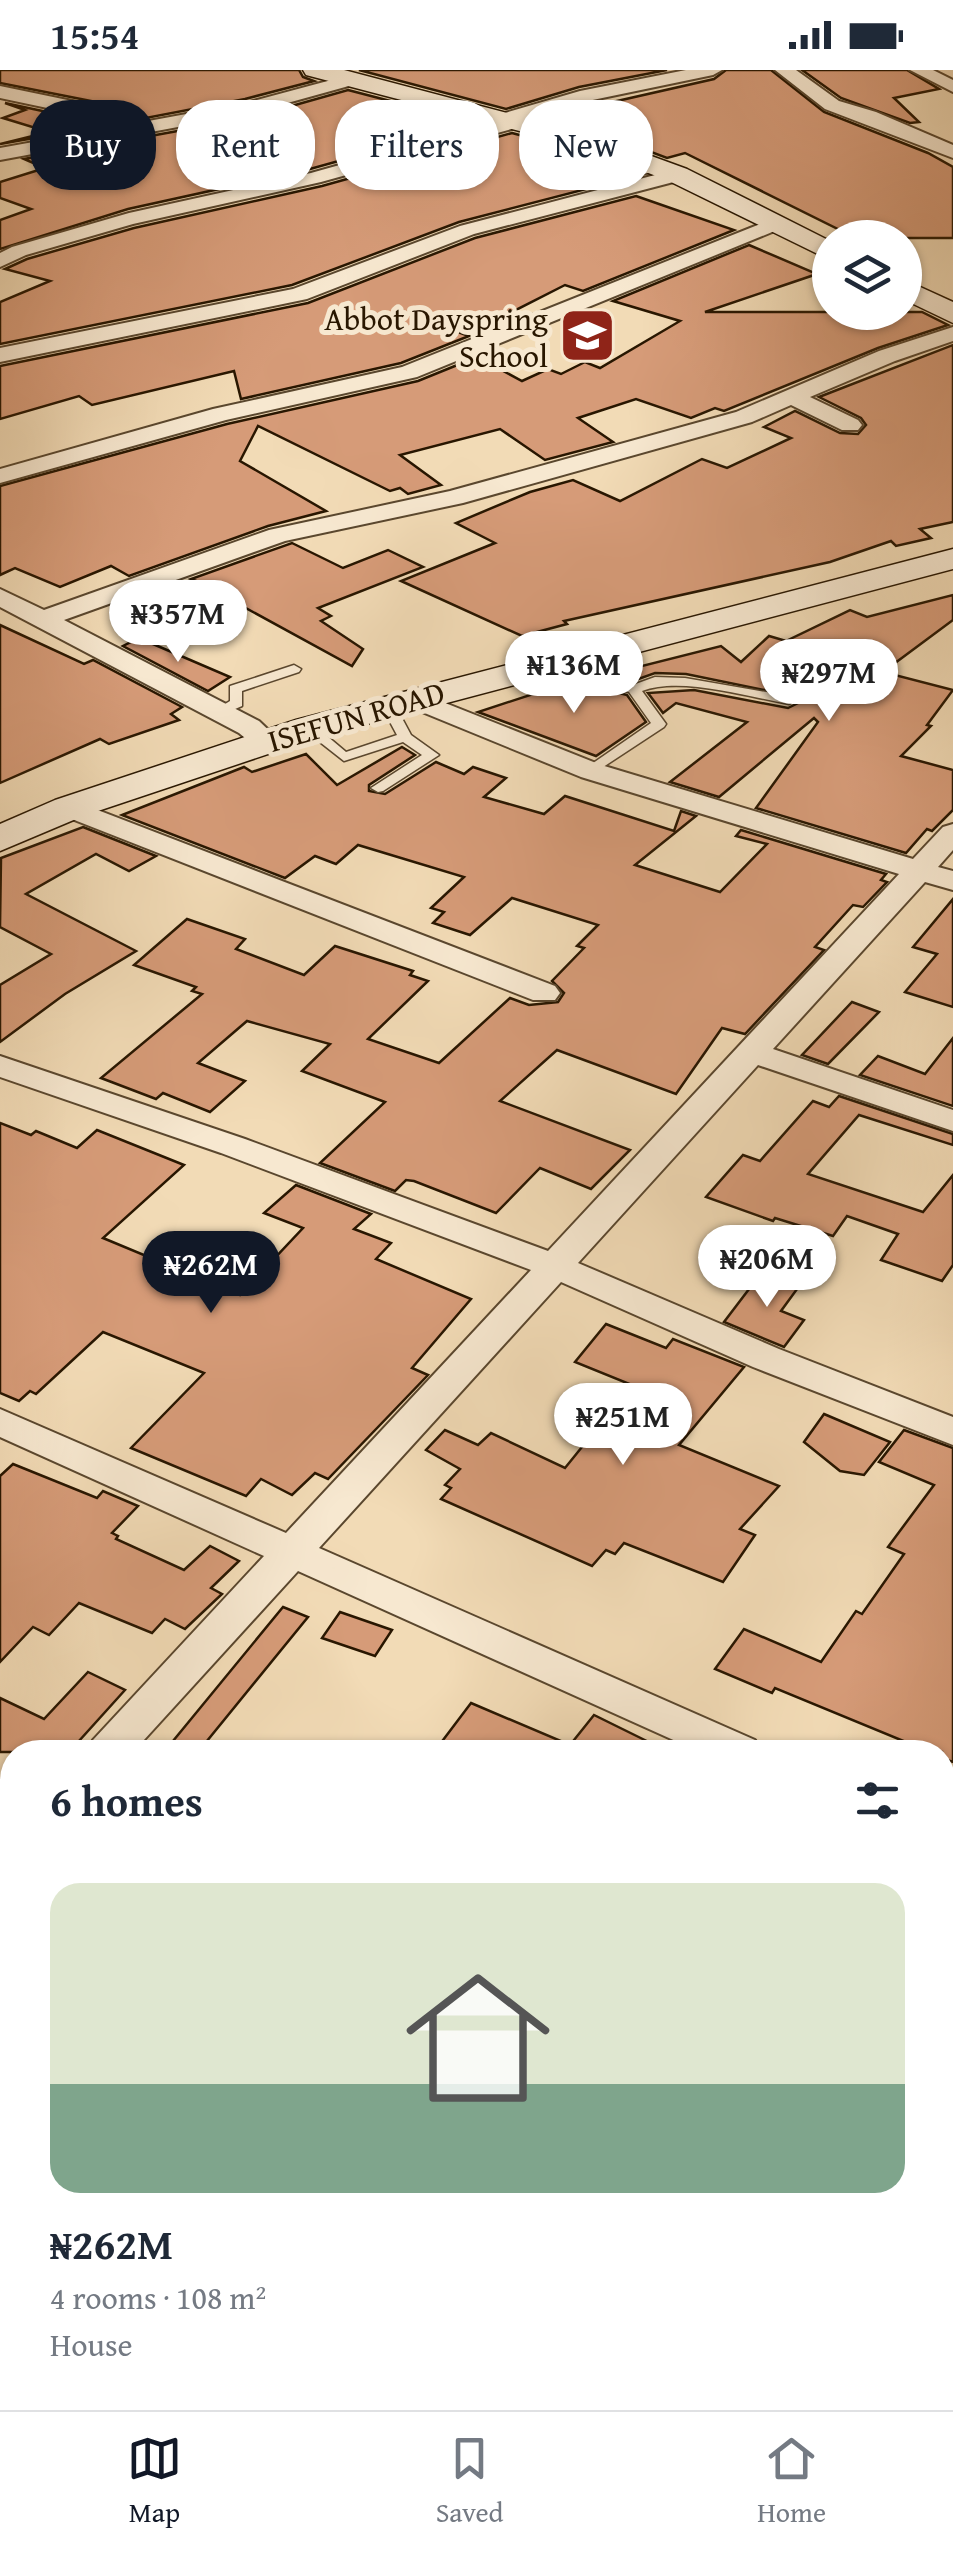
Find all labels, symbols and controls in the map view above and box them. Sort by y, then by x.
text: 15:54 [50,7,140,63]
chip: Buy [30,100,156,190]
chip: Rent [176,100,315,190]
chip: Filters [335,100,499,190]
chip: New [519,100,653,190]
map controls [812,220,922,330]
button: layers [812,220,922,330]
place label: Abbot Dayspring School [324,295,548,379]
school or university icon: Abbot Dayspring School [557,306,617,366]
pin: ₦357M [108,580,248,665]
text: ₦357M [131,589,225,636]
pin: ₦136M [504,631,644,716]
pin: ₦297M [759,639,899,724]
text: ₦136M [527,640,621,687]
text: ₦297M [782,648,876,695]
street label: ISEFUN ROAD [262,668,450,764]
pin: ₦206M [697,1225,837,1310]
pin: ₦262M [141,1231,281,1316]
text: ₦206M [720,1234,814,1281]
text: ₦262M [164,1240,258,1287]
pin: ₦251M [553,1383,693,1468]
text: ₦251M [576,1392,670,1439]
text: 6 homes [50,1770,203,1831]
icon: filters [850,1773,905,1828]
icon: home [388,1948,568,2128]
text: ₦262M [50,2213,173,2274]
text: 4 rooms · 108 m² [50,2274,266,2321]
text: House [50,2321,133,2368]
tab: Map [127,2431,182,2532]
tab: Saved [436,2431,503,2532]
tab: Home [757,2431,826,2532]

